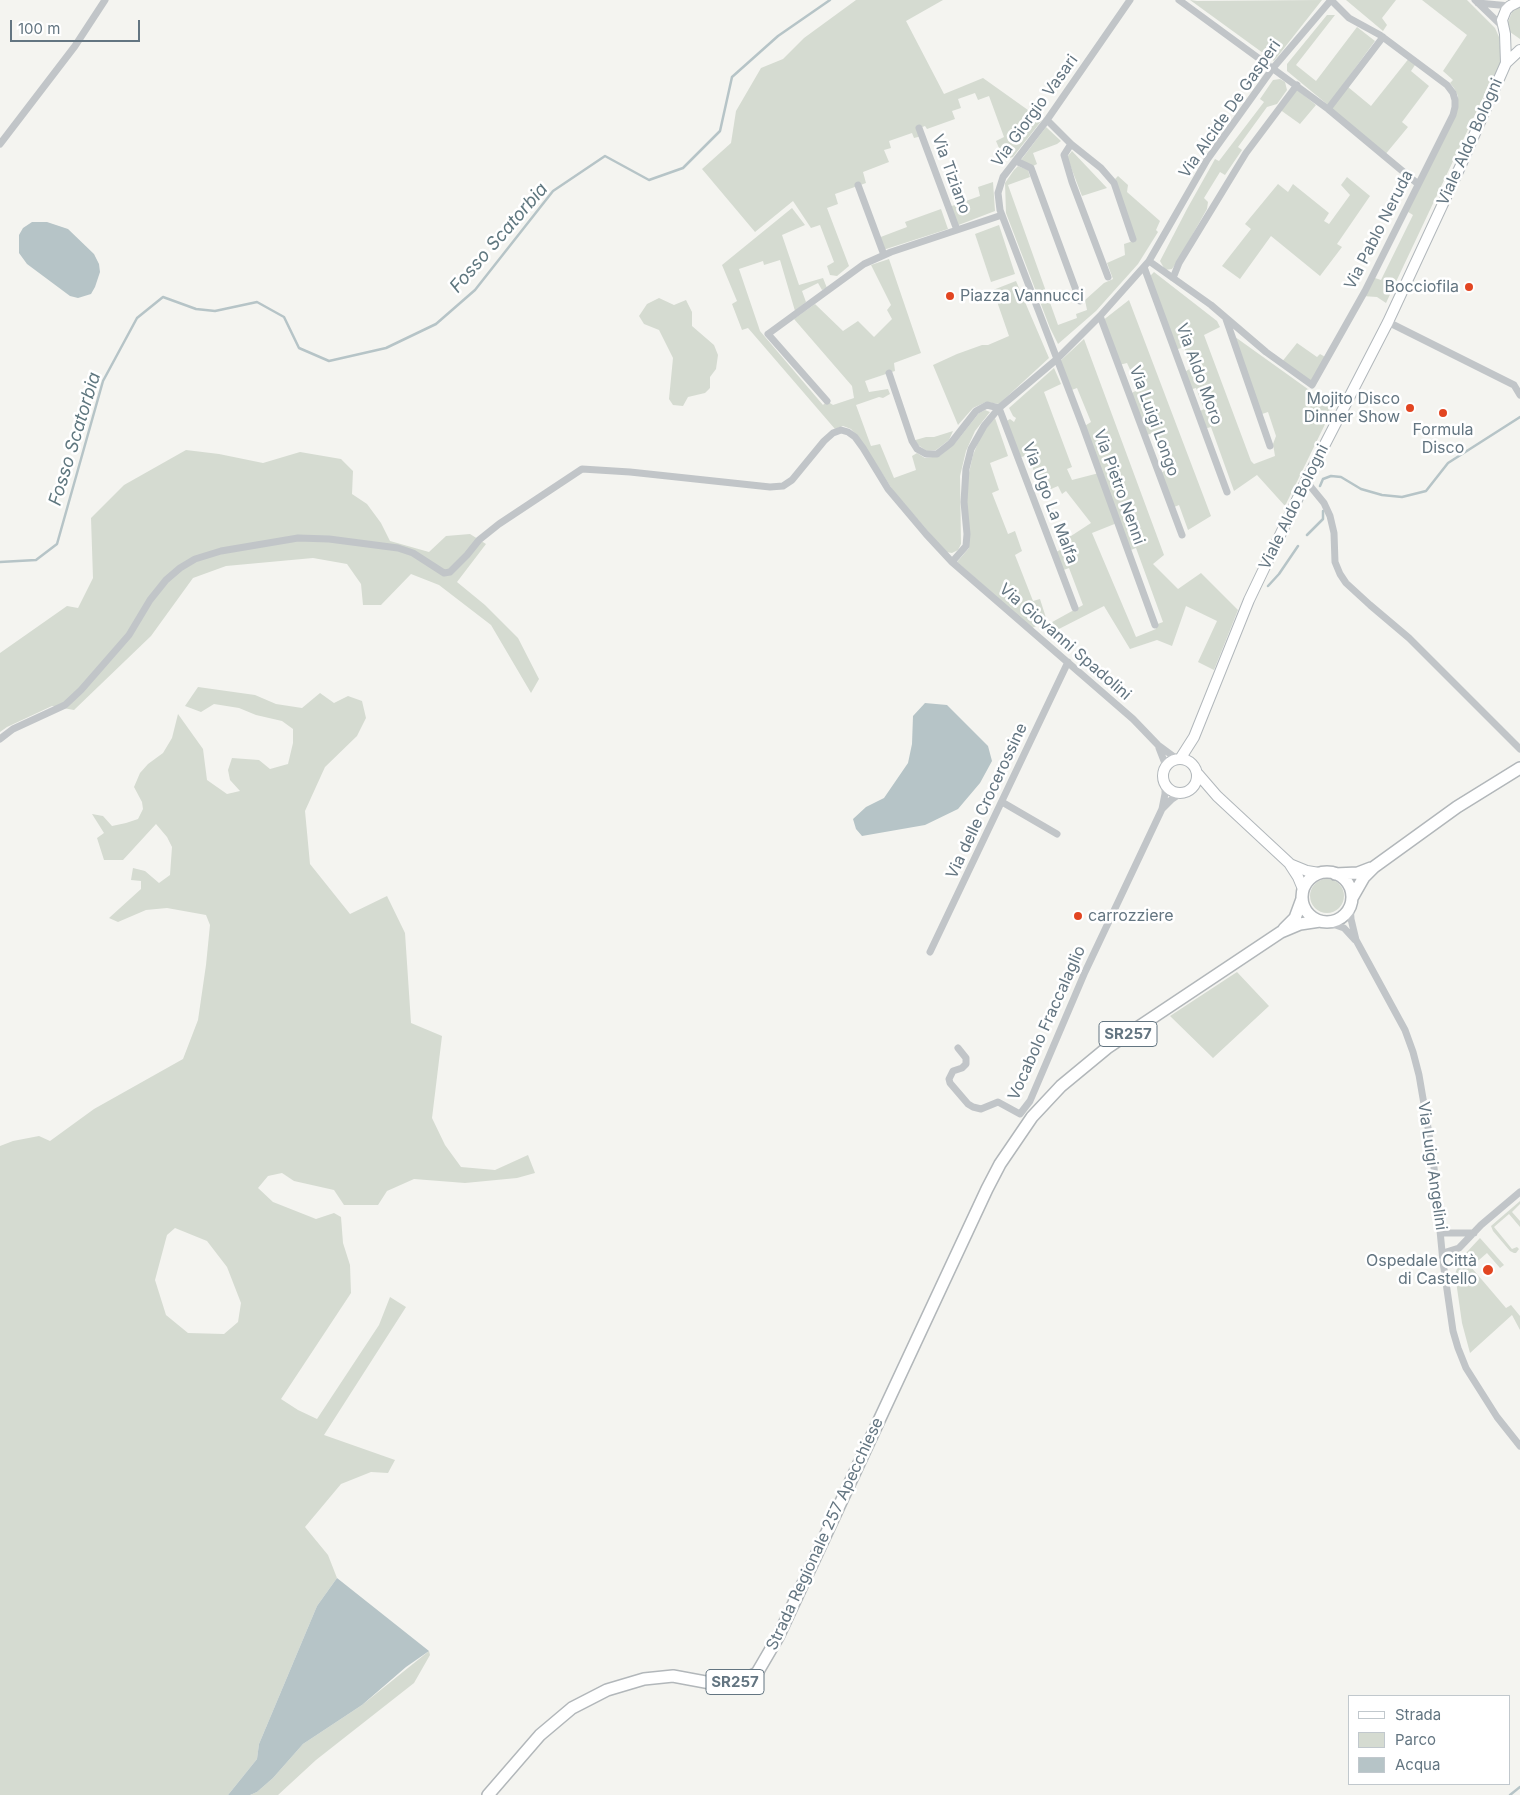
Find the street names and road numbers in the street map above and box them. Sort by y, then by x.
street label: Via Alcide De Gasperi [1175,36,1285,182]
street label: Via Giorgio Vasari [988,51,1082,171]
street label: Viale Aldo Bologni [1433,75,1507,209]
street label: Via Tiziano [928,132,974,216]
street label: Via Pablo Neruda [1341,167,1417,293]
street label: Via Aldo Moro [1172,321,1226,427]
street label: Via Luigi Longo [1125,363,1183,479]
street label: Via Pietro Nenni [1089,427,1149,547]
street label: Via Ugo La Malfa [1018,439,1082,567]
street label: Viale Aldo Bologni [1255,441,1333,573]
street label: Via Giovanni Spadolini [995,580,1135,704]
street label: Via delle Crocerossine [942,720,1032,882]
street label: Vocabolo Fraccalaglio [1004,943,1090,1103]
road number: SR257 [1099,1022,1157,1046]
street label: Via Luigi Angelini [1413,1100,1451,1232]
street label: Strada Regionale 257 Apecchiese [763,1415,887,1653]
road number: SR257 [706,1670,764,1694]

